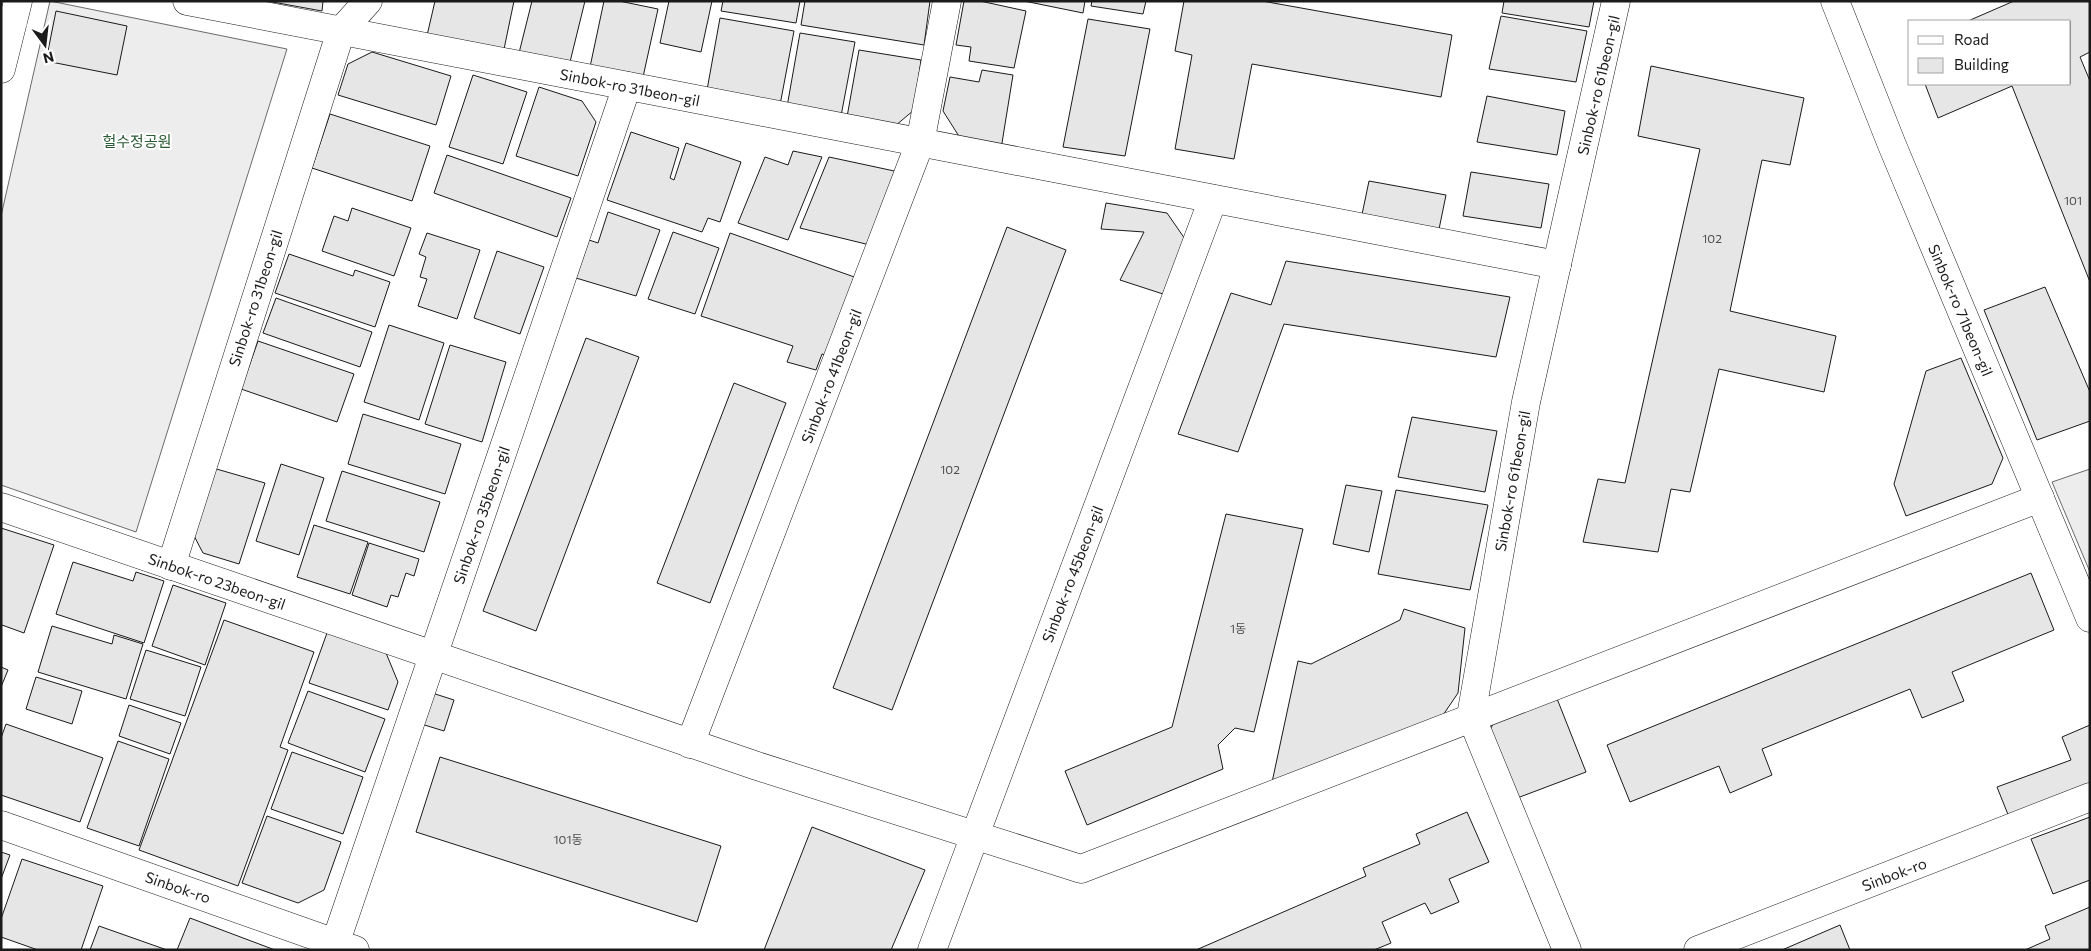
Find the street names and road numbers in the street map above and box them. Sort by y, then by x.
street label: Sinbok-ro 61beon-gil [1573,13,1623,157]
street label: Sinbok-ro 31beon-gil [558,65,702,109]
street label: Sinbok-ro 31beon-gil [224,228,286,368]
street label: Sinbok-ro 71beon-gil [1925,241,1997,379]
street label: Sinbok-ro 41beon-gil [797,306,865,446]
street label: Sinbok-ro 61beon-gil [1491,409,1533,553]
street label: Sinbok-ro 35beon-gil [449,444,513,586]
street label: Sinbok-ro 45beon-gil [1038,503,1106,645]
street label: Sinbok-ro 23beon-gil [146,549,288,613]
street label: Sinbok-ro [1859,853,1929,895]
street label: Sinbok-ro [143,867,213,907]

